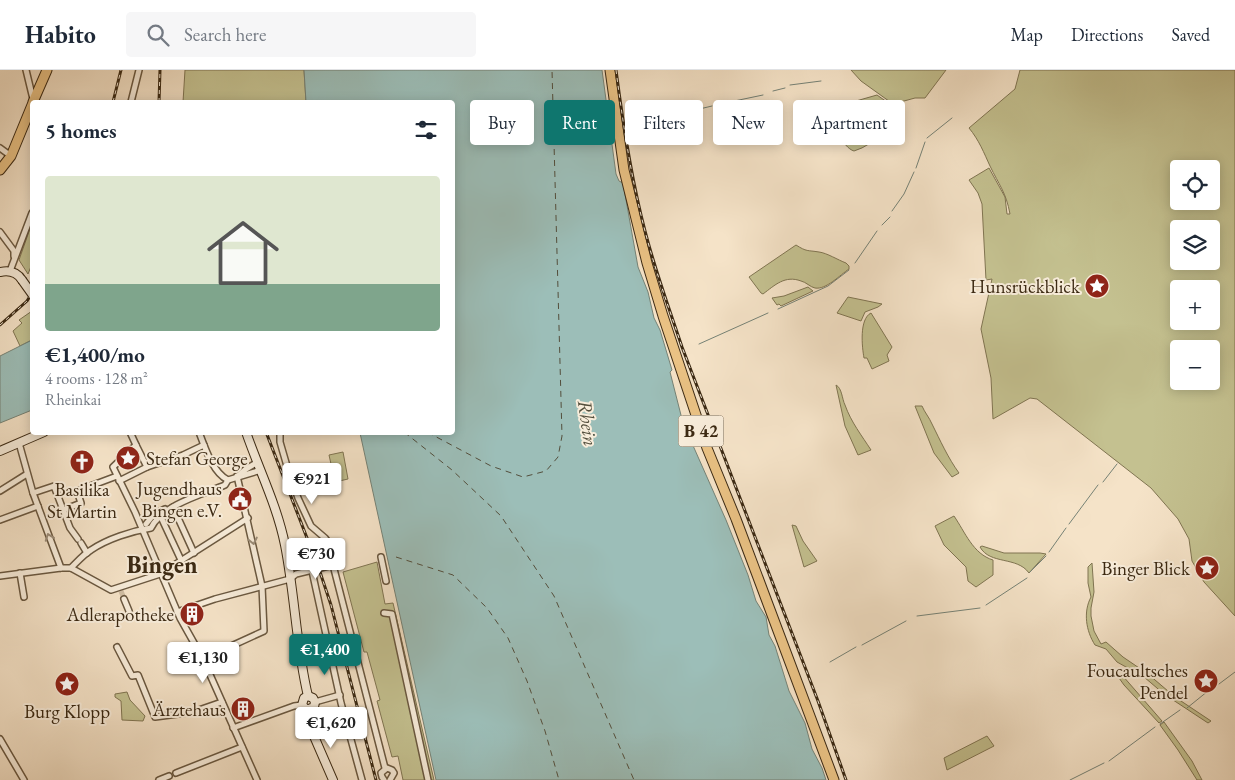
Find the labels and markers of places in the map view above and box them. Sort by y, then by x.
place icon: Hunsrückblick [1084,273,1110,299]
place label: Hunsrückblick [970,274,1081,299]
place icon: Stefan George [115,445,141,471]
place label: Stefan George [146,446,248,471]
church icon: Basilika St Martin [69,449,95,475]
pin: €921 [282,462,342,505]
place label: Jugendhaus Bingen e.V. [135,476,222,523]
place label: Basilika St Martin [47,477,117,524]
public building icon: Jugendhaus Bingen e.V. [227,486,253,512]
pin: €730 [286,538,346,580]
place icon: Binger Blick [1194,555,1220,581]
place label: Binger Blick [1101,556,1191,581]
building icon: Adlerapotheke [179,601,205,627]
place label: Adlerapotheke [66,602,174,627]
pin: €1,400 [284,634,366,676]
pin: €1,130 [162,642,244,684]
place label: Foucaultsches Pendel [1087,658,1188,705]
place icon: Foucaultsches Pendel [1193,668,1219,694]
place icon: Burg Klopp [54,671,80,697]
building icon: Ärztehaus [230,696,256,722]
place label: Ärztehaus [151,697,226,722]
place label: Burg Klopp [24,699,110,724]
pin: €1,620 [290,706,372,749]

